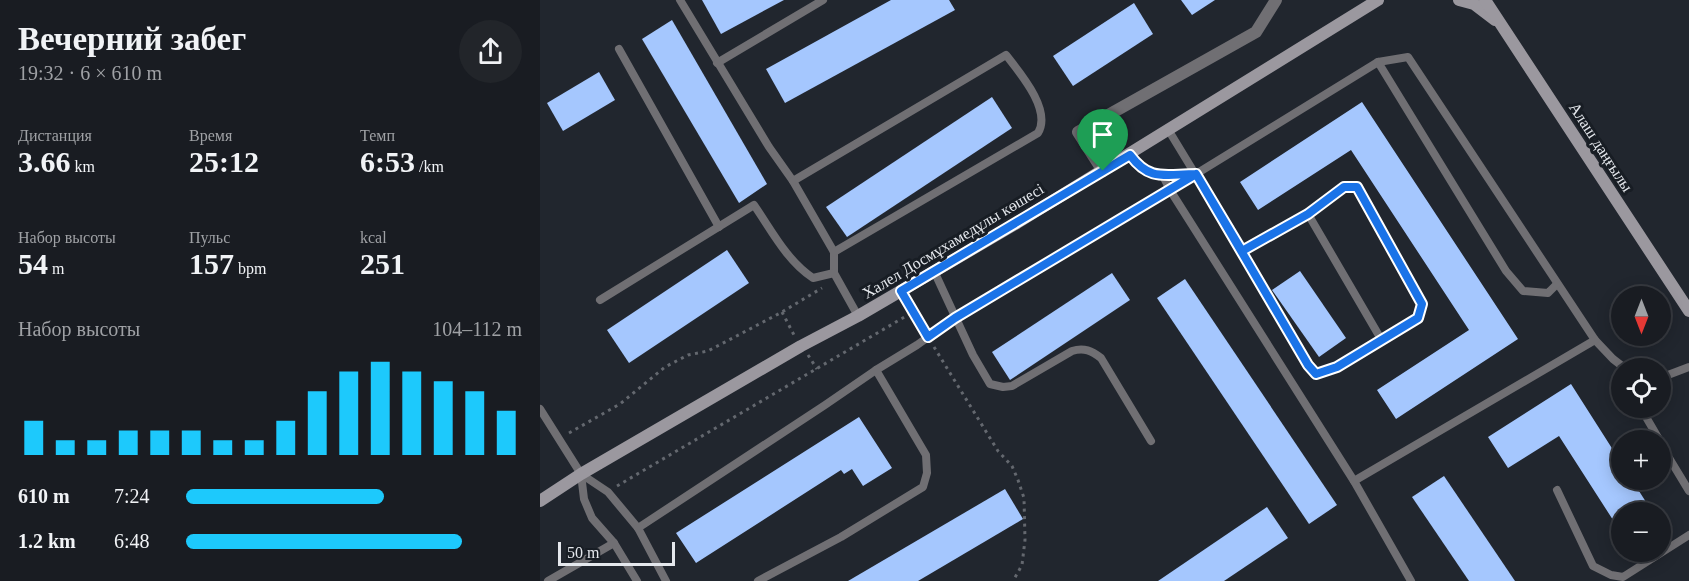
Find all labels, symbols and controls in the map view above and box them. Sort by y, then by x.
button: share [459,20,522,83]
text: Вечерний забег [18,21,246,57]
text: 19:32 · 6 × 610 m [18,62,162,84]
street label: Алаш даңғылы [1565,99,1636,195]
pin [1077,109,1128,171]
icon: arrive [1086,118,1119,151]
text: Дистанция [18,127,92,144]
text: Время [189,127,232,144]
text: Темп [360,127,395,144]
text: 3.66 [18,145,71,178]
text: 25:12 [189,145,259,178]
text: 6:53 [360,145,415,178]
text: km [71,158,95,175]
text: /km [415,158,444,175]
street label: Халел Досмұхамедұлы көшесі [859,180,1048,303]
text: Набор высоты [18,229,116,246]
text: Пульс [189,229,230,246]
text: kcal [360,229,387,246]
text: 54 [18,247,48,280]
text: 157 [189,247,234,280]
text: 251 [360,247,405,280]
text: m [48,260,64,277]
text: bpm [234,260,266,277]
north arrow [1611,286,1671,346]
map controls [1611,286,1671,562]
text: Набор высоты [18,318,140,340]
text: 104–112 m [432,318,522,340]
button: locate [1611,358,1671,418]
button: + [1611,430,1671,490]
text: 610 m [18,485,70,507]
text: 7:24 [114,485,150,507]
button: − [1611,502,1671,562]
text: 1.2 km [18,530,76,552]
text: 6:48 [114,530,150,552]
scale bar [558,539,675,566]
text: 50 m [567,544,599,561]

